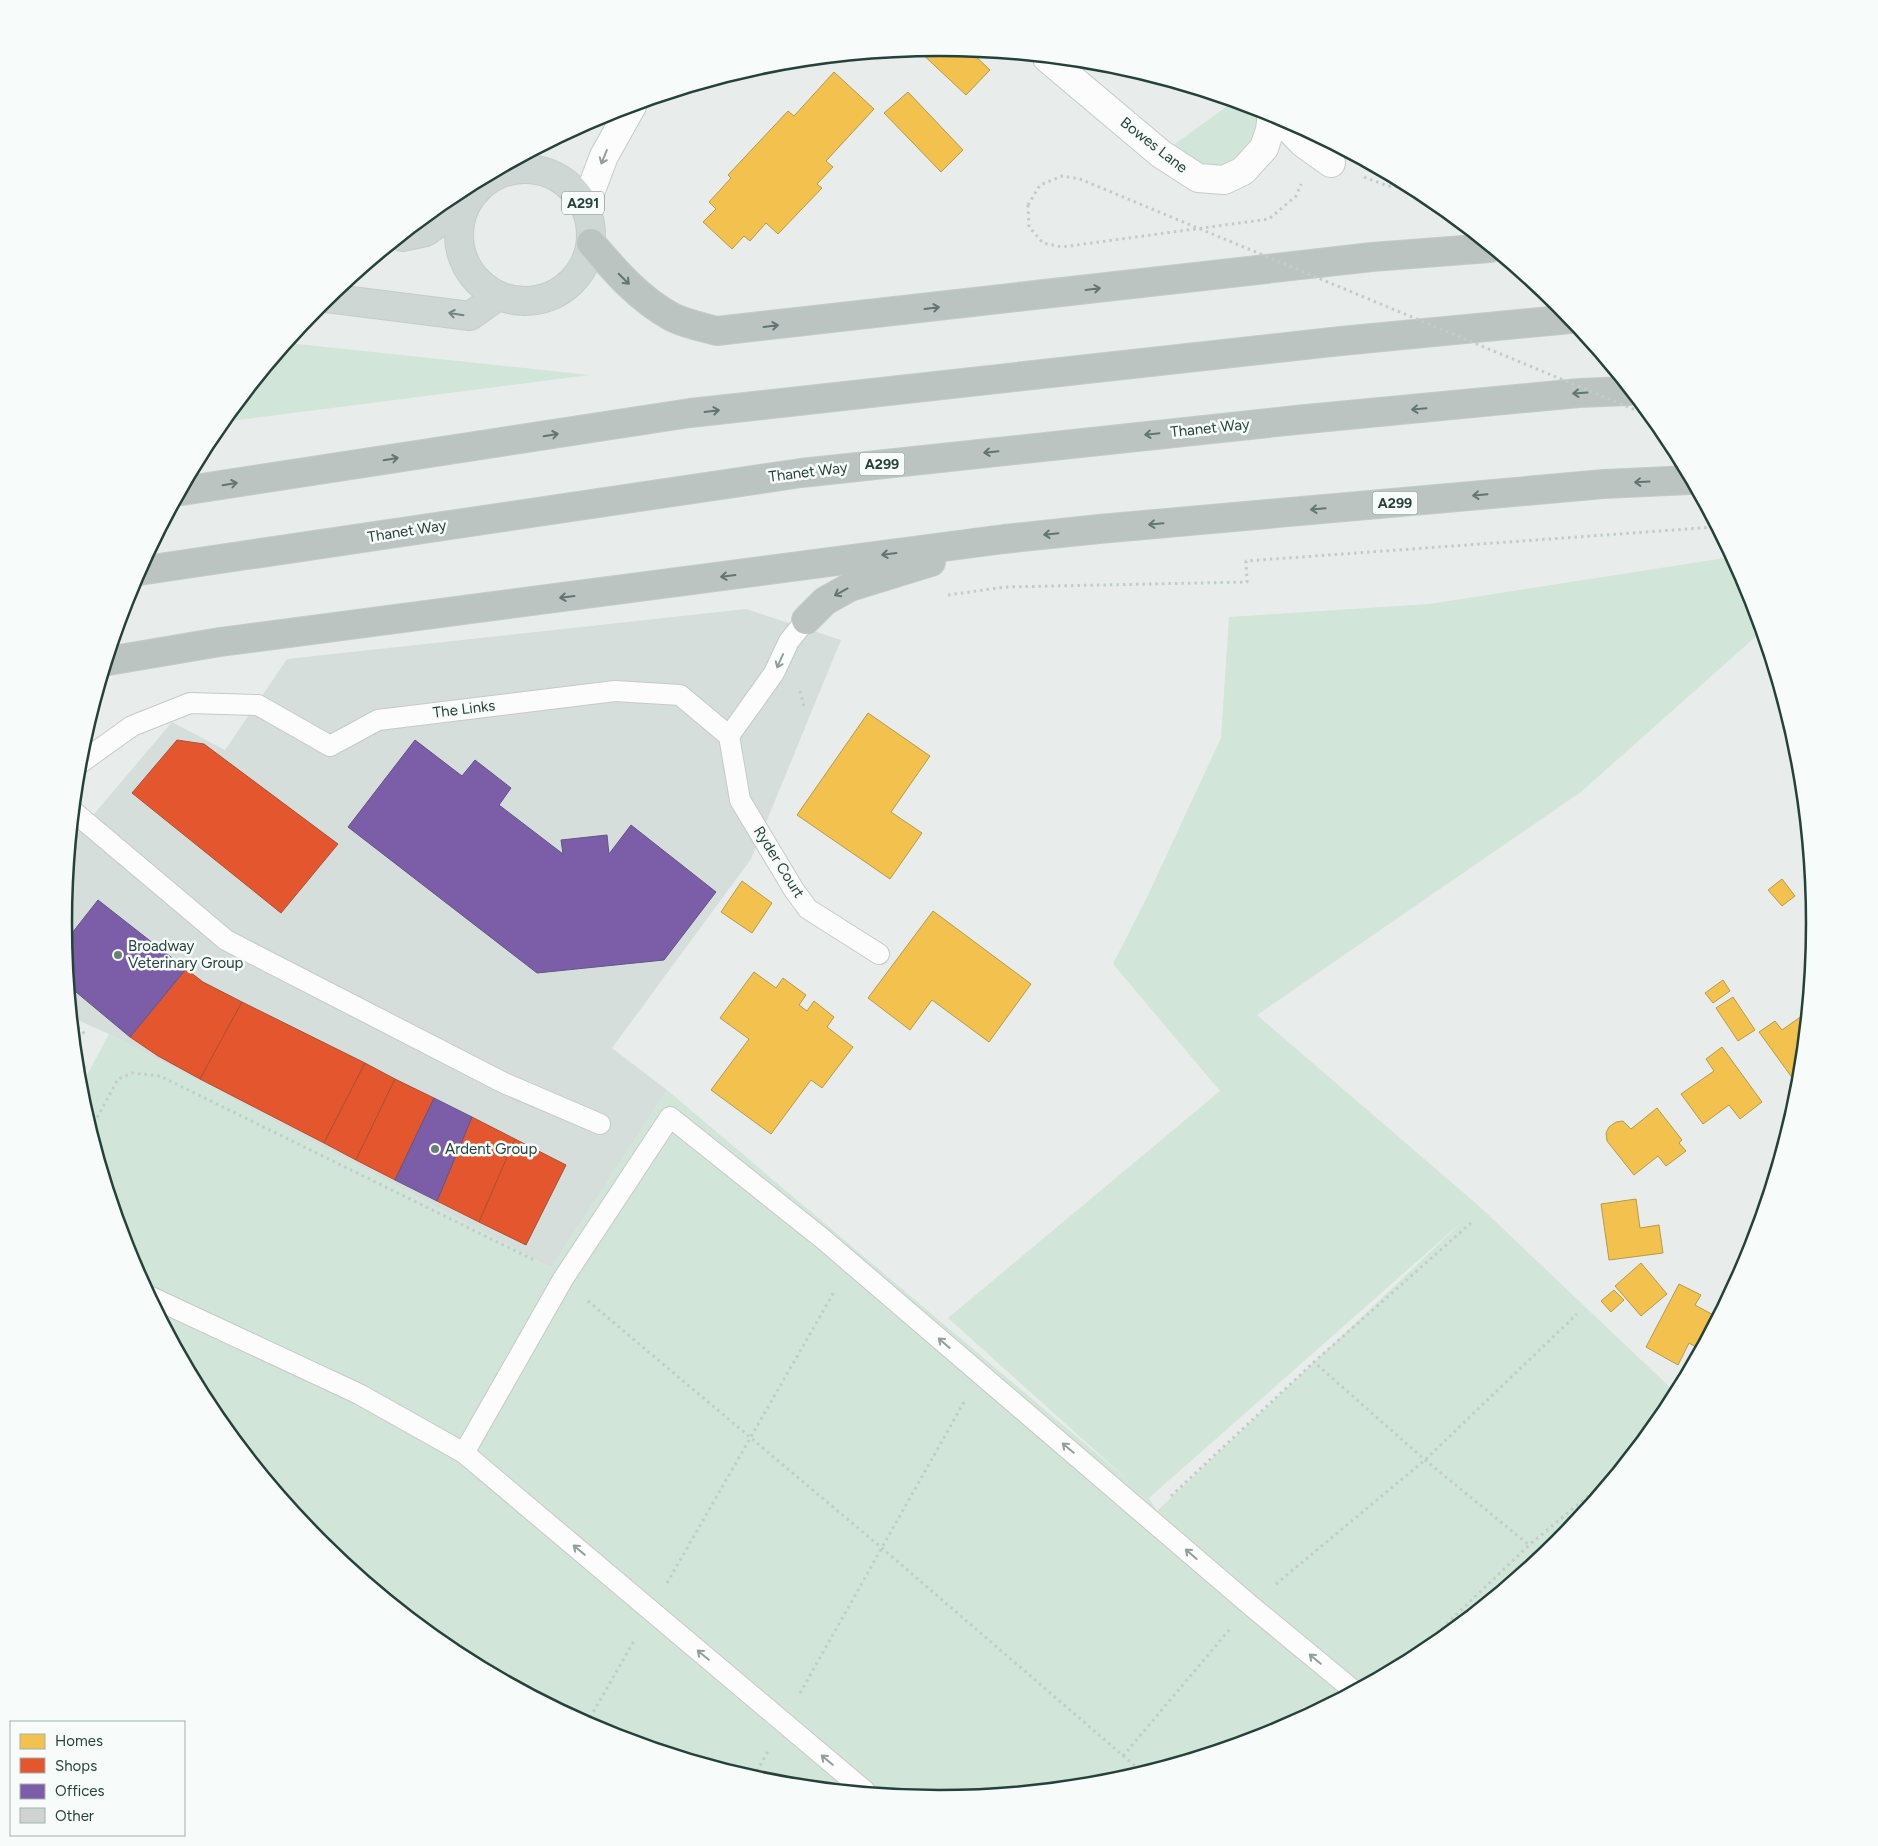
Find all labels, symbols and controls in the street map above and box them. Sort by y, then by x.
street label: Bowes Lane [1117,113,1191,177]
one-way arrow [599,149,609,164]
road number: A291 [562,192,604,214]
one-way arrow [618,273,630,285]
one-way arrow [1085,284,1101,294]
one-way arrow [924,303,940,313]
one-way arrow [448,309,464,319]
one-way arrow [762,321,778,331]
one-way arrow [1573,389,1589,398]
one-way arrow [1411,404,1427,414]
one-way arrow [704,406,720,416]
street label: Thanet Way [1170,415,1251,441]
one-way arrow [543,429,559,439]
one-way arrow [1145,429,1161,439]
one-way arrow [983,447,999,457]
road number: A299 [860,452,904,476]
one-way arrow [382,454,398,464]
street label: Thanet Way [767,458,849,486]
one-way arrow [1634,478,1650,487]
one-way arrow [222,479,238,489]
one-way arrow [1472,490,1488,500]
road number: A299 [1372,492,1418,514]
one-way arrow [1310,505,1326,514]
street label: Thanet Way [366,516,448,546]
one-way arrow [1148,519,1164,528]
one-way arrow [1043,529,1059,539]
one-way arrow [882,550,898,560]
one-way arrow [721,571,737,581]
one-way arrow [834,588,849,597]
one-way arrow [560,592,576,602]
one-way arrow [775,653,784,668]
street label: The Links [432,696,496,722]
street label: Ryder Court [750,823,808,902]
place label: Broadway Veterinary Group [128,937,244,972]
marker: Broadway Veterinary Group [112,949,124,961]
place label: Ardent Group [445,1140,537,1158]
marker: Ardent Group [429,1143,441,1155]
one-way arrow [938,1338,951,1349]
one-way arrow [1062,1443,1075,1454]
one-way arrow [572,1545,585,1556]
one-way arrow [1185,1548,1198,1559]
one-way arrow [697,1650,710,1661]
one-way arrow [1309,1653,1322,1664]
legend [10,1721,185,1836]
text: Homes [55,1732,103,1750]
one-way arrow [821,1754,834,1765]
text: Shops [55,1757,97,1775]
text: Offices [55,1782,105,1800]
text: Other [55,1807,94,1825]

